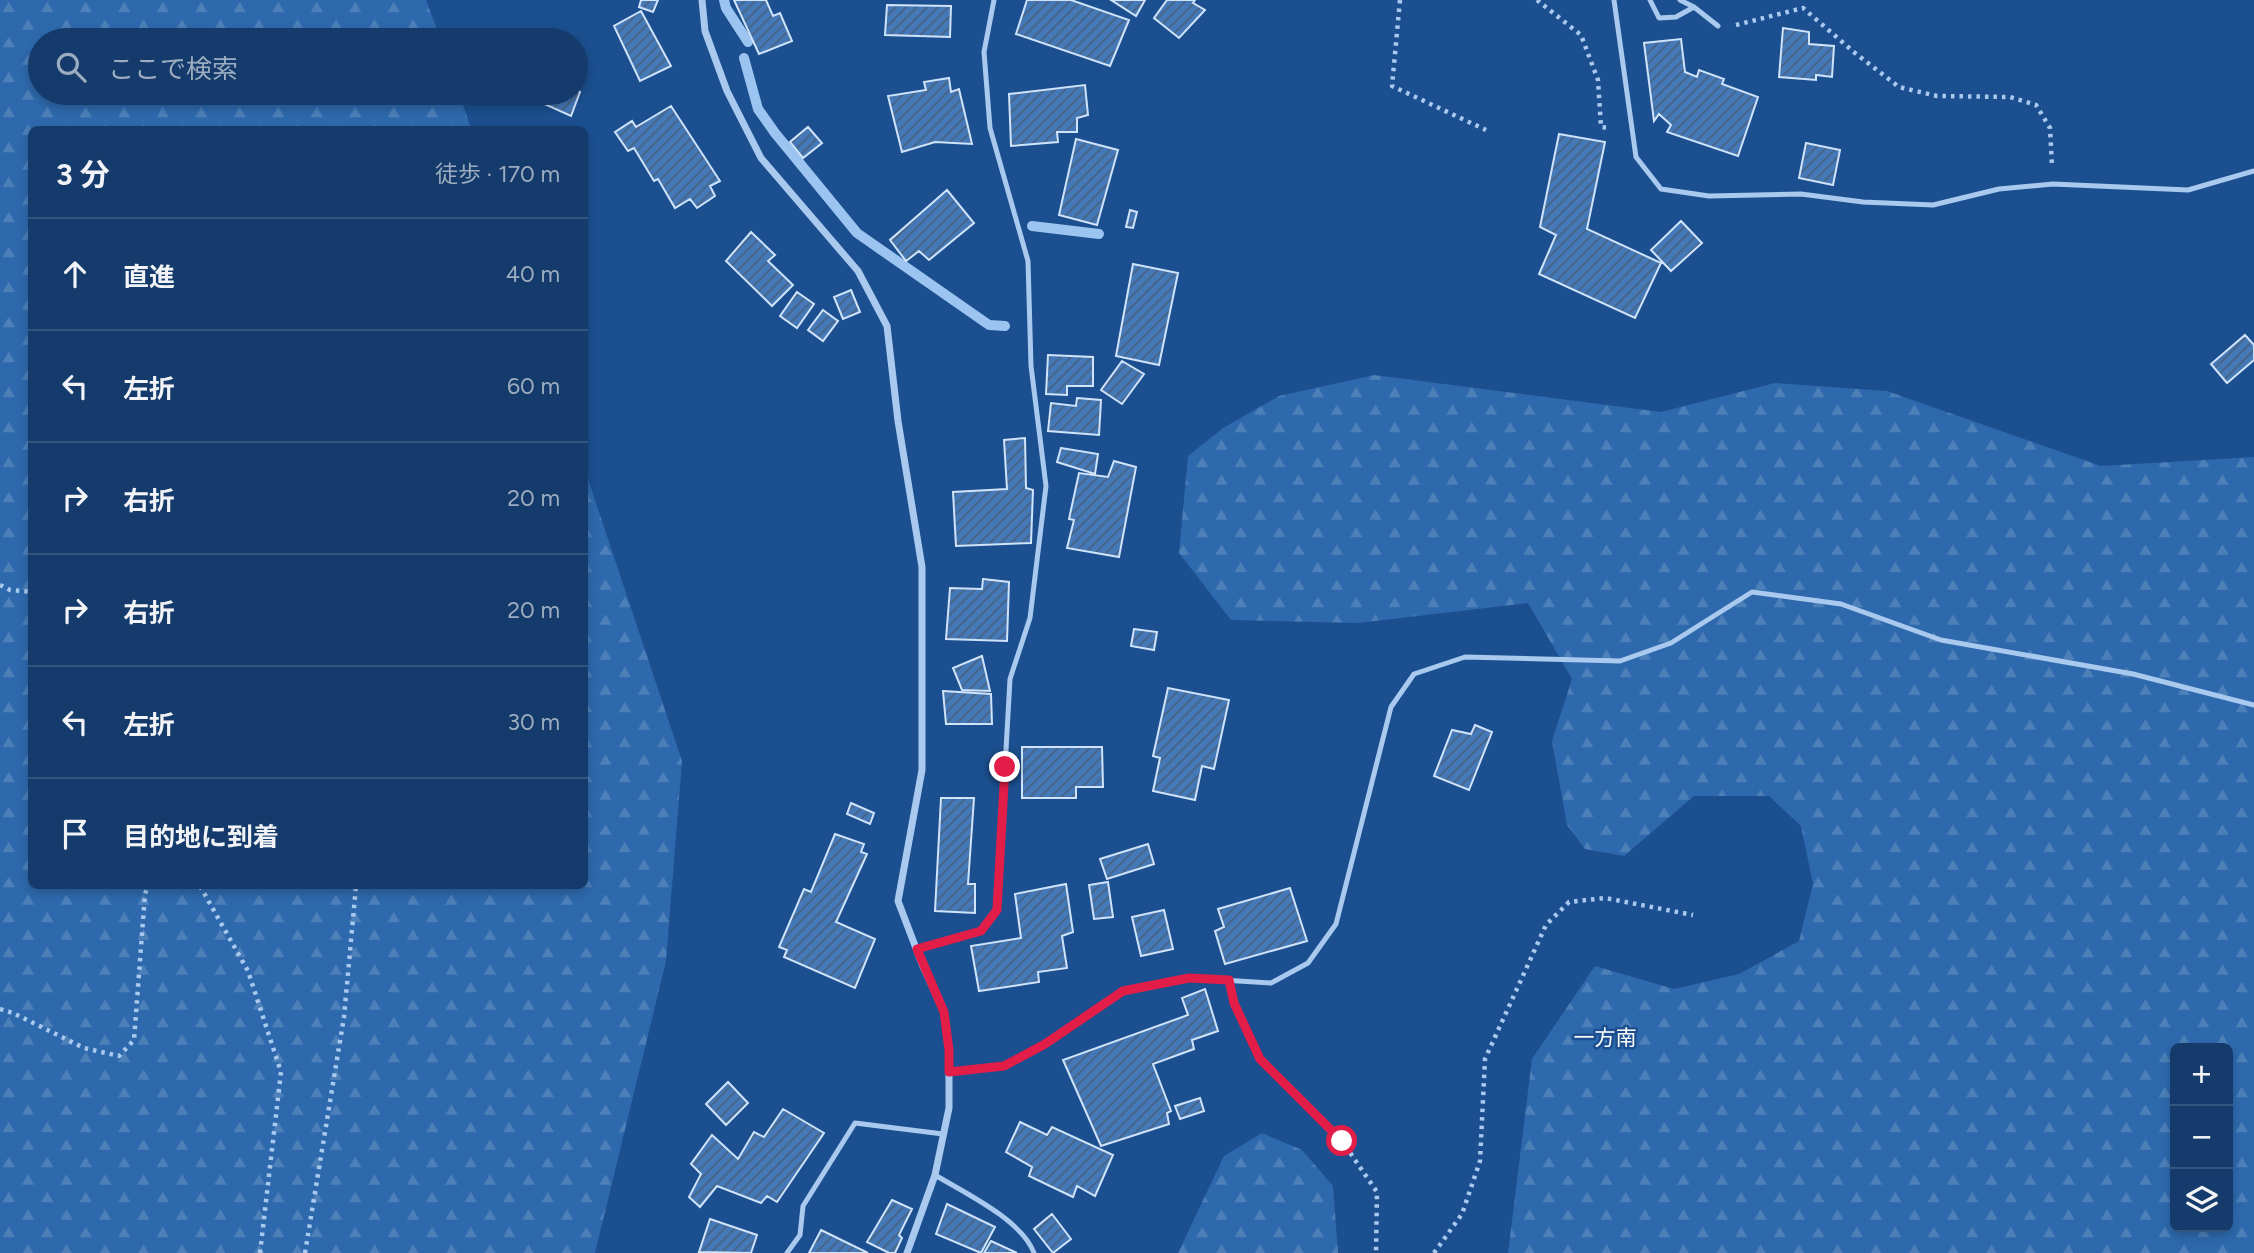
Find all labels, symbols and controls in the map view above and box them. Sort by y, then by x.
search box [28,28,588,105]
icon: search [52,48,90,86]
text: ここで検索 [108,53,238,85]
text: 3 分 [56,156,110,193]
text: 徒歩 · 170 m [435,160,560,188]
icon: ahead [56,255,94,293]
text: 40 m [506,260,560,288]
text: 直進 [123,261,175,293]
icon: left [56,367,94,405]
text: 60 m [507,372,560,400]
text: 左折 [123,373,175,405]
icon: right [56,479,94,517]
text: 20 m [507,484,560,512]
text: 右折 [123,485,175,517]
icon: right [56,591,94,629]
text: 20 m [507,596,560,624]
text: 右折 [123,597,175,629]
icon: left [56,703,94,741]
text: 30 m [507,708,560,736]
text: 左折 [123,709,175,741]
route end [989,751,1020,782]
icon: arrive [56,815,94,853]
text: 目的地に到着 [123,821,279,853]
district label: 一方南 [1574,1025,1637,1050]
map controls [2170,1043,2233,1232]
button: + [2170,1043,2233,1106]
button: − [2170,1106,2233,1169]
route start [1326,1125,1357,1156]
button: layers [2170,1169,2233,1232]

